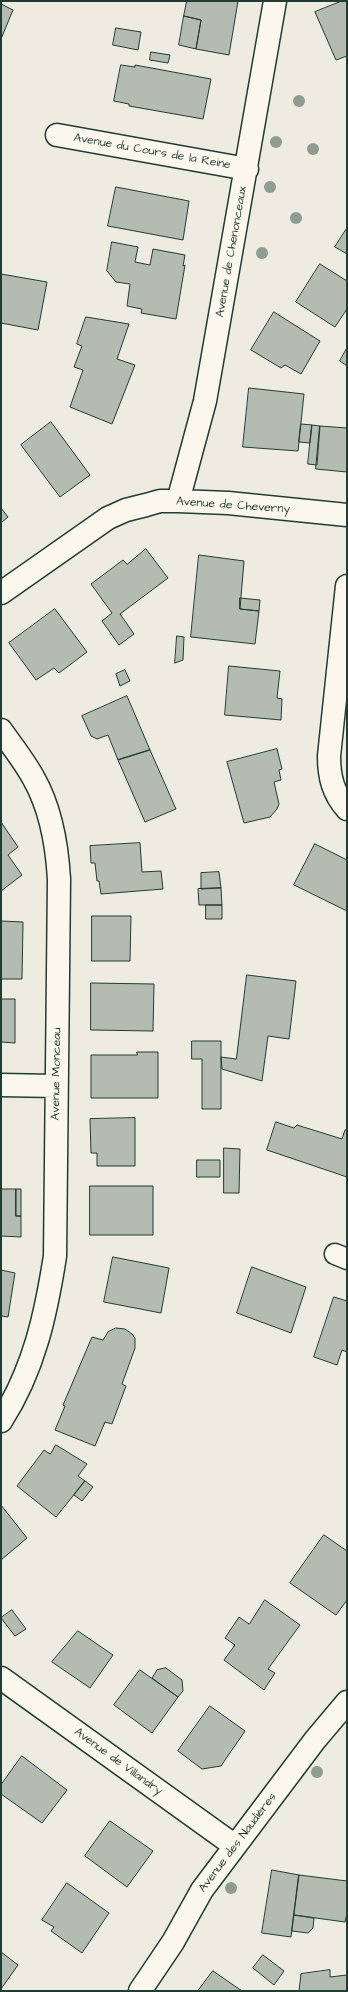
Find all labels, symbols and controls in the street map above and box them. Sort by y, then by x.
street label: Avenue du Cours de la Reine [72,131,232,173]
street label: Avenue de Chenonceaux [213,185,251,319]
street label: Avenue de Cheverny [176,495,290,517]
street label: Avenue Monceau [49,1028,65,1120]
street label: Avenue de Villandry [71,1725,165,1799]
street label: Avenue des Naudières [196,1791,280,1895]

